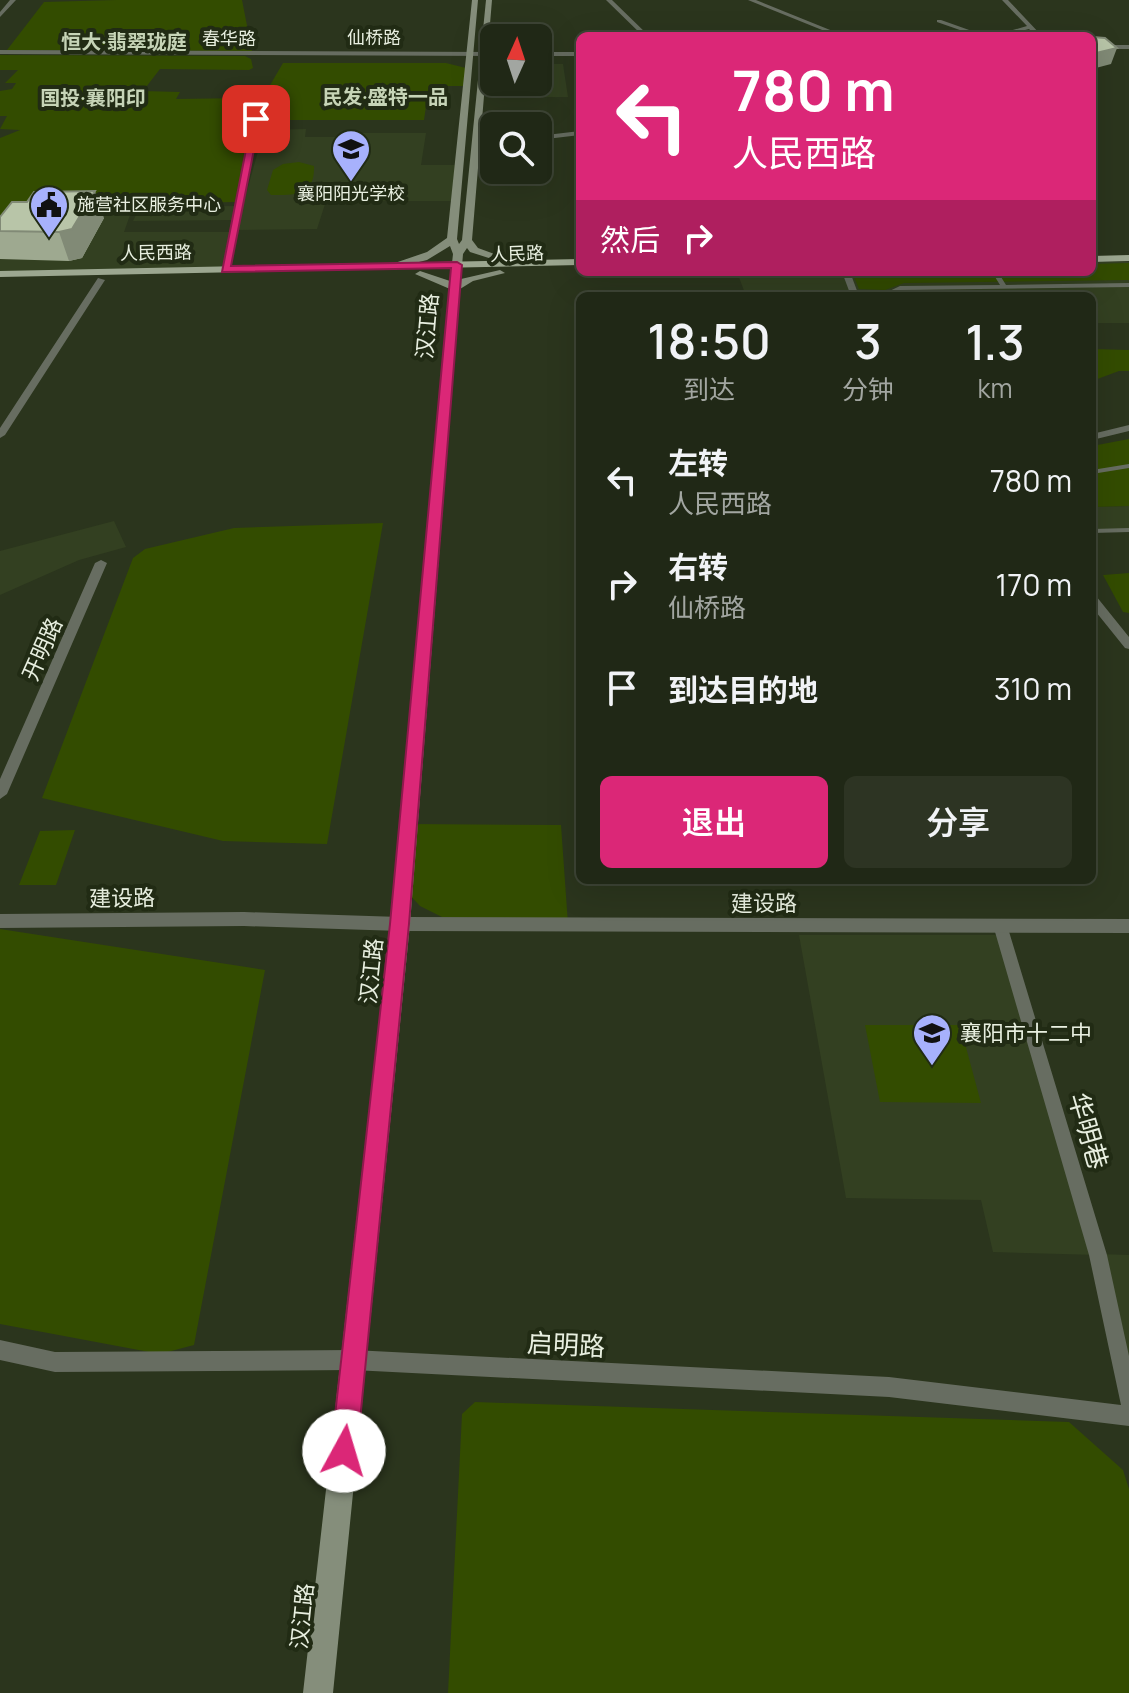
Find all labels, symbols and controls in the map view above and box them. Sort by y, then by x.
north arrow [480,24,552,96]
map controls [480,24,552,184]
street label: 仙桥路 [347,25,401,49]
street label: 春华路 [202,26,256,50]
district label: 恒大·翡翠珑庭 [61,28,187,55]
text: 780 m [732,51,895,128]
icon: left [600,64,704,168]
district label: 民发·盛特一品 [322,83,448,110]
district label: 国投·襄阳印 [40,84,146,111]
pin [222,85,290,153]
icon: arrive [234,97,278,141]
button: search [480,112,552,184]
school or university icon: 襄阳阳光学校 [330,128,372,183]
text: 人民西路 [732,128,876,177]
place label: 襄阳阳光学校 [297,181,405,205]
public building icon: 施营社区服务中心 [28,184,70,239]
place label: 施营社区服务中心 [77,192,221,216]
icon: right [676,216,720,260]
text: 然后 [600,219,660,260]
street label: 人民西路 [120,239,192,265]
street label: 人民路 [490,240,544,266]
street label: 汉江路 [409,292,445,360]
text: 18:50 [647,308,771,373]
text: 3 [854,308,882,373]
text: 1.3 [965,309,1025,374]
text: km [978,370,1012,406]
text: 到达 [683,371,735,407]
text: 分钟 [842,371,894,407]
text: 左转 [668,442,728,483]
icon: left [600,458,644,502]
text: 780 m [990,460,1072,501]
text: 人民西路 [668,485,772,521]
text: 右转 [668,546,728,587]
icon: right [600,562,644,606]
text: 170 m [995,564,1072,605]
text: 仙桥路 [668,589,746,625]
street label: 开明路 [15,613,69,685]
icon: arrive [600,666,644,710]
text: 310 m [994,668,1072,709]
text: 到达目的地 [668,669,818,710]
button: 退出 [600,776,828,868]
button: 分享 [844,776,1072,868]
street label: 建设路 [89,882,155,914]
street label: 建设路 [731,888,797,918]
street label: 汉江路 [353,937,389,1005]
school or university icon: 襄阳市十二中 [911,1012,953,1067]
place label: 襄阳市十二中 [960,1018,1092,1048]
street label: 华明巷 [1061,1088,1117,1173]
street label: 启明路 [526,1324,606,1364]
position arrow [302,1409,386,1493]
street label: 汉江路 [284,1582,320,1650]

